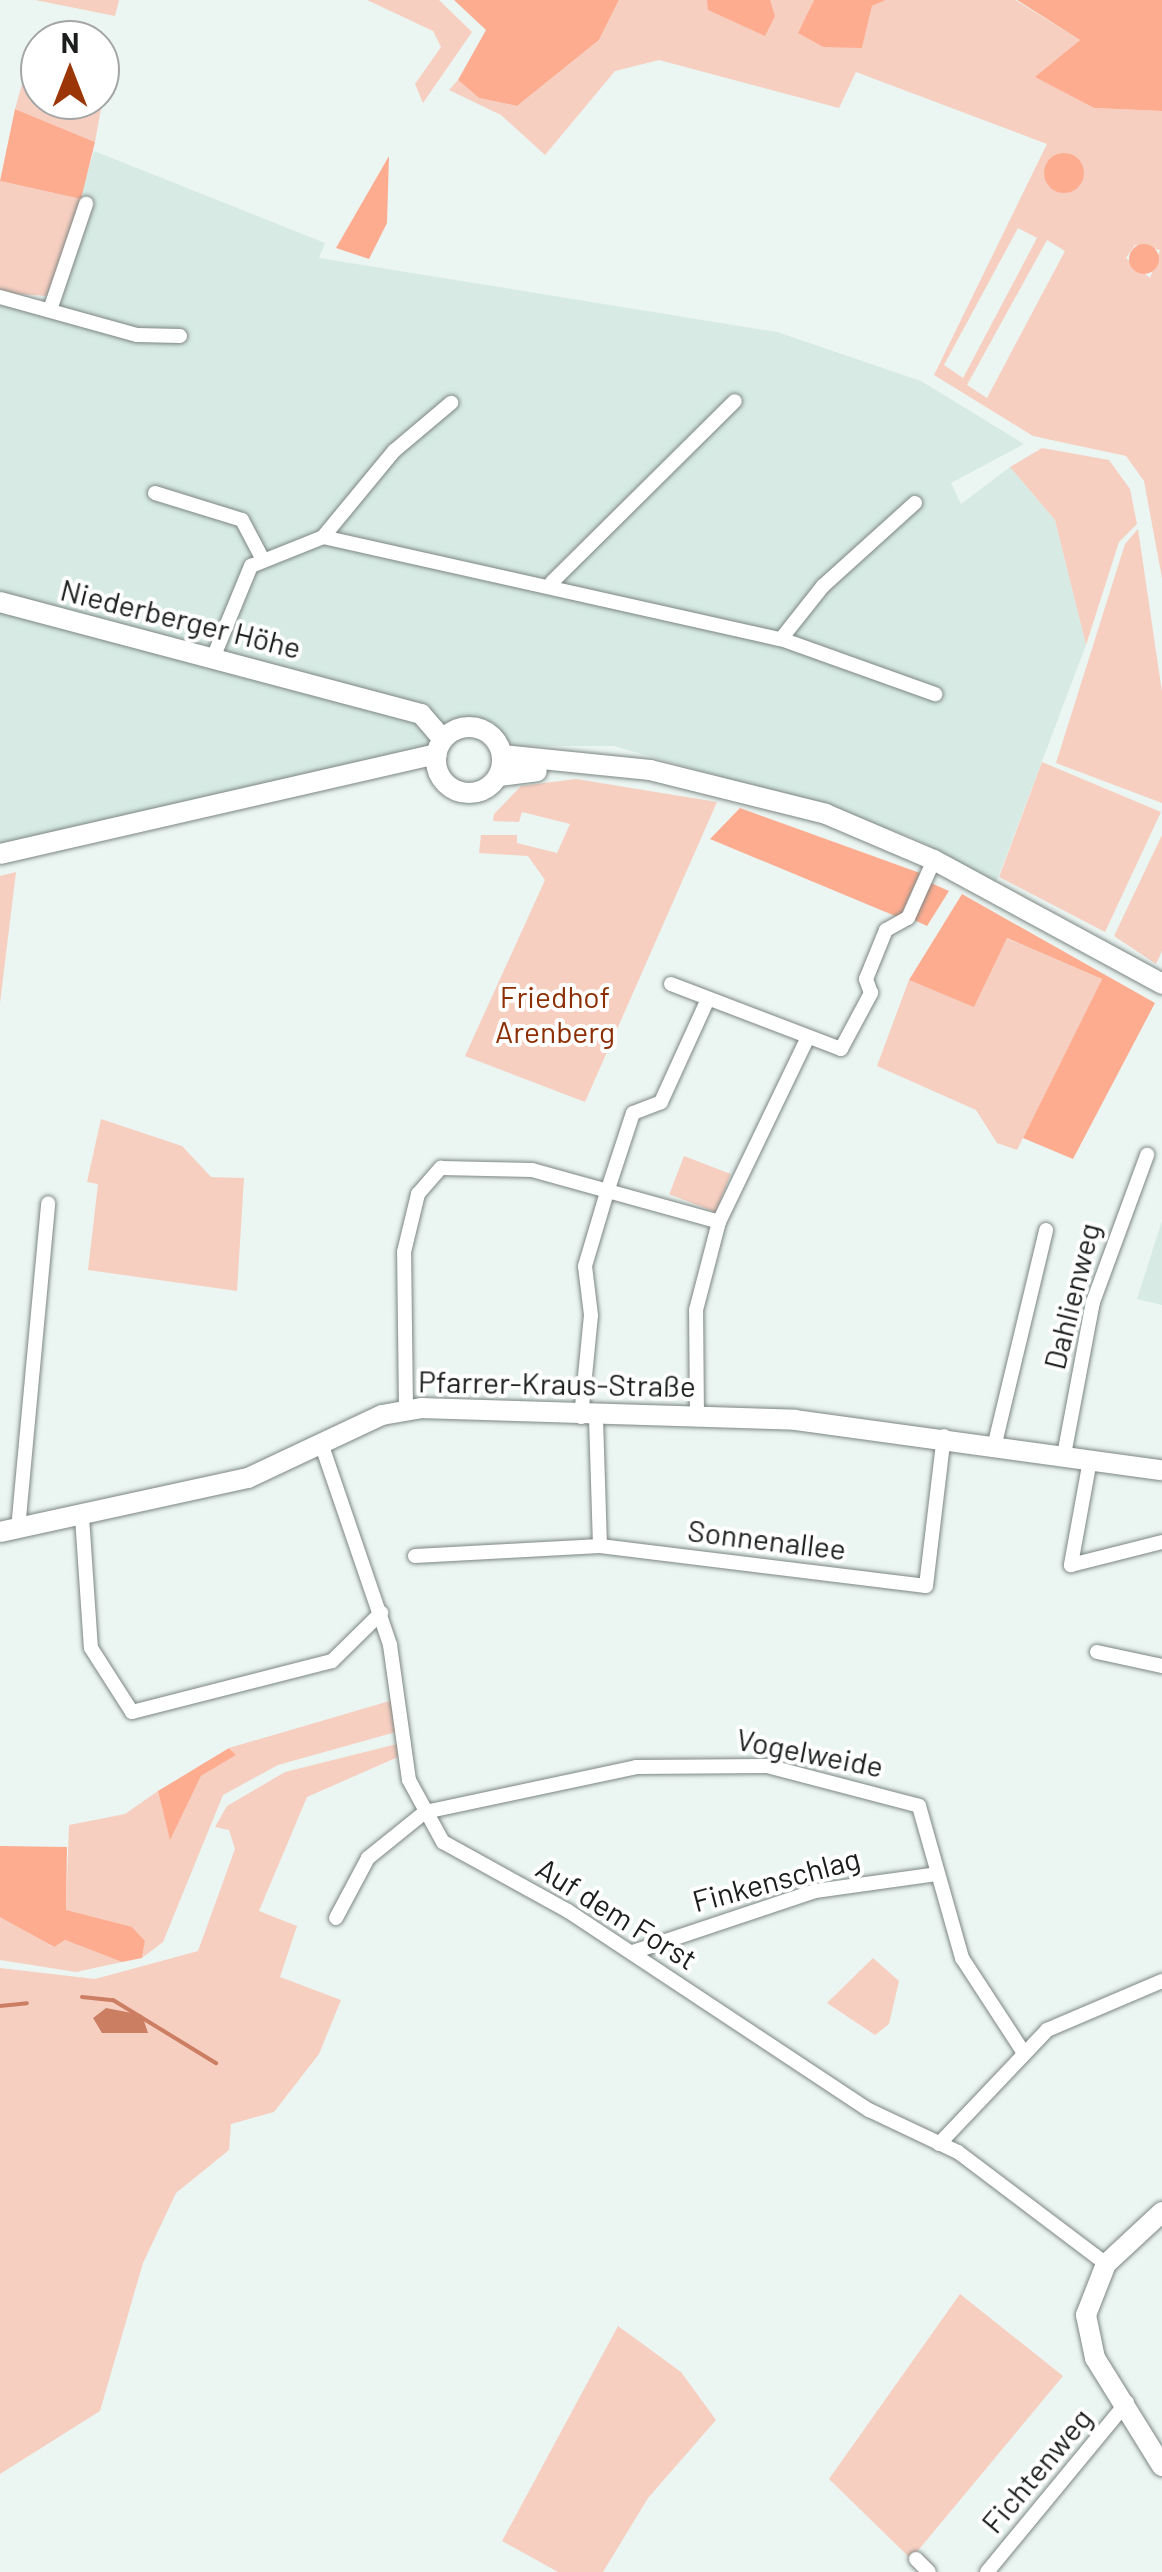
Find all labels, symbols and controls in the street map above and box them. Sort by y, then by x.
north arrow [20,20,120,120]
text: N [61,25,79,59]
street label: Niederberger Höhe [57,571,305,665]
park label: Friedhof Arenberg [495,978,615,1048]
street label: Dahlienweg [1035,1219,1107,1373]
street label: Pfarrer-Kraus-Straße [418,1363,696,1403]
street label: Sonnenallee [686,1511,848,1567]
street label: Vogelweide [734,1720,886,1784]
street label: Finkenschlag [688,1839,864,1919]
street label: Auf dem Forst [530,1849,704,1977]
street label: Fichtenweg [973,2400,1099,2540]

